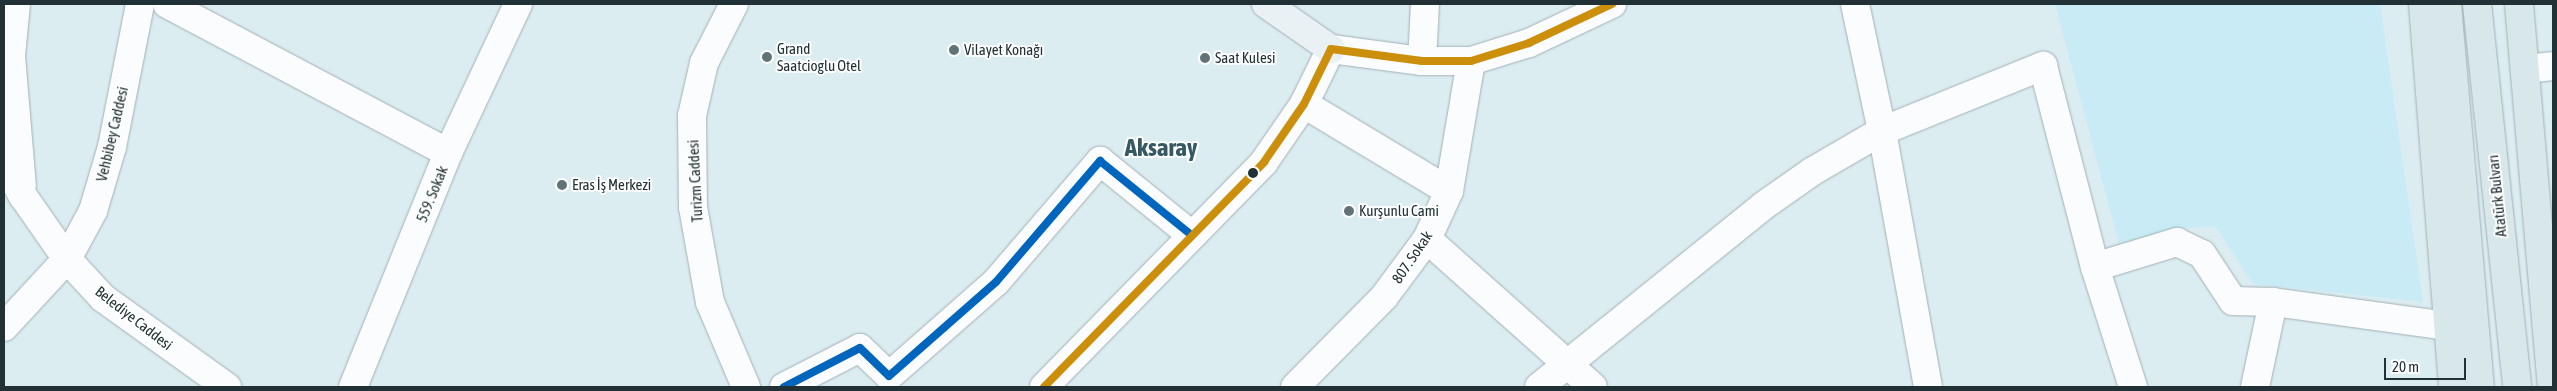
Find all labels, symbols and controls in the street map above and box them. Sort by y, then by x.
place label: Grand Saatcioglu Otel [777,39,861,74]
place label: Vilayet Konağı [964,41,1043,59]
marker: Vilayet Konağı [948,44,960,56]
place label: Saat Kulesi [1215,49,1275,67]
marker: Grand Saatcioglu Otel [761,51,773,63]
marker: Saat Kulesi [1199,52,1211,64]
street label: Vehbibey Caddesi [92,85,132,183]
district label: Aksaray [1125,132,1197,162]
street label: Turizm Caddesi [684,139,706,223]
street label: Atatürk Bulvarı [2484,154,2510,238]
street label: 559. Sokak [413,163,451,225]
unlabelled marker [1248,168,1258,178]
place label: Eras İş Merkezi [572,176,651,194]
marker: Eras İş Merkezi [556,179,568,191]
place label: Kurşunlu Cami [1359,202,1439,220]
marker: Kurşunlu Cami [1343,205,1355,217]
street label: 807. Sokak [1388,227,1436,287]
street label: Belediye Caddesi [92,282,176,354]
scale bar [2387,348,2470,380]
text: 20 m [2392,358,2419,375]

